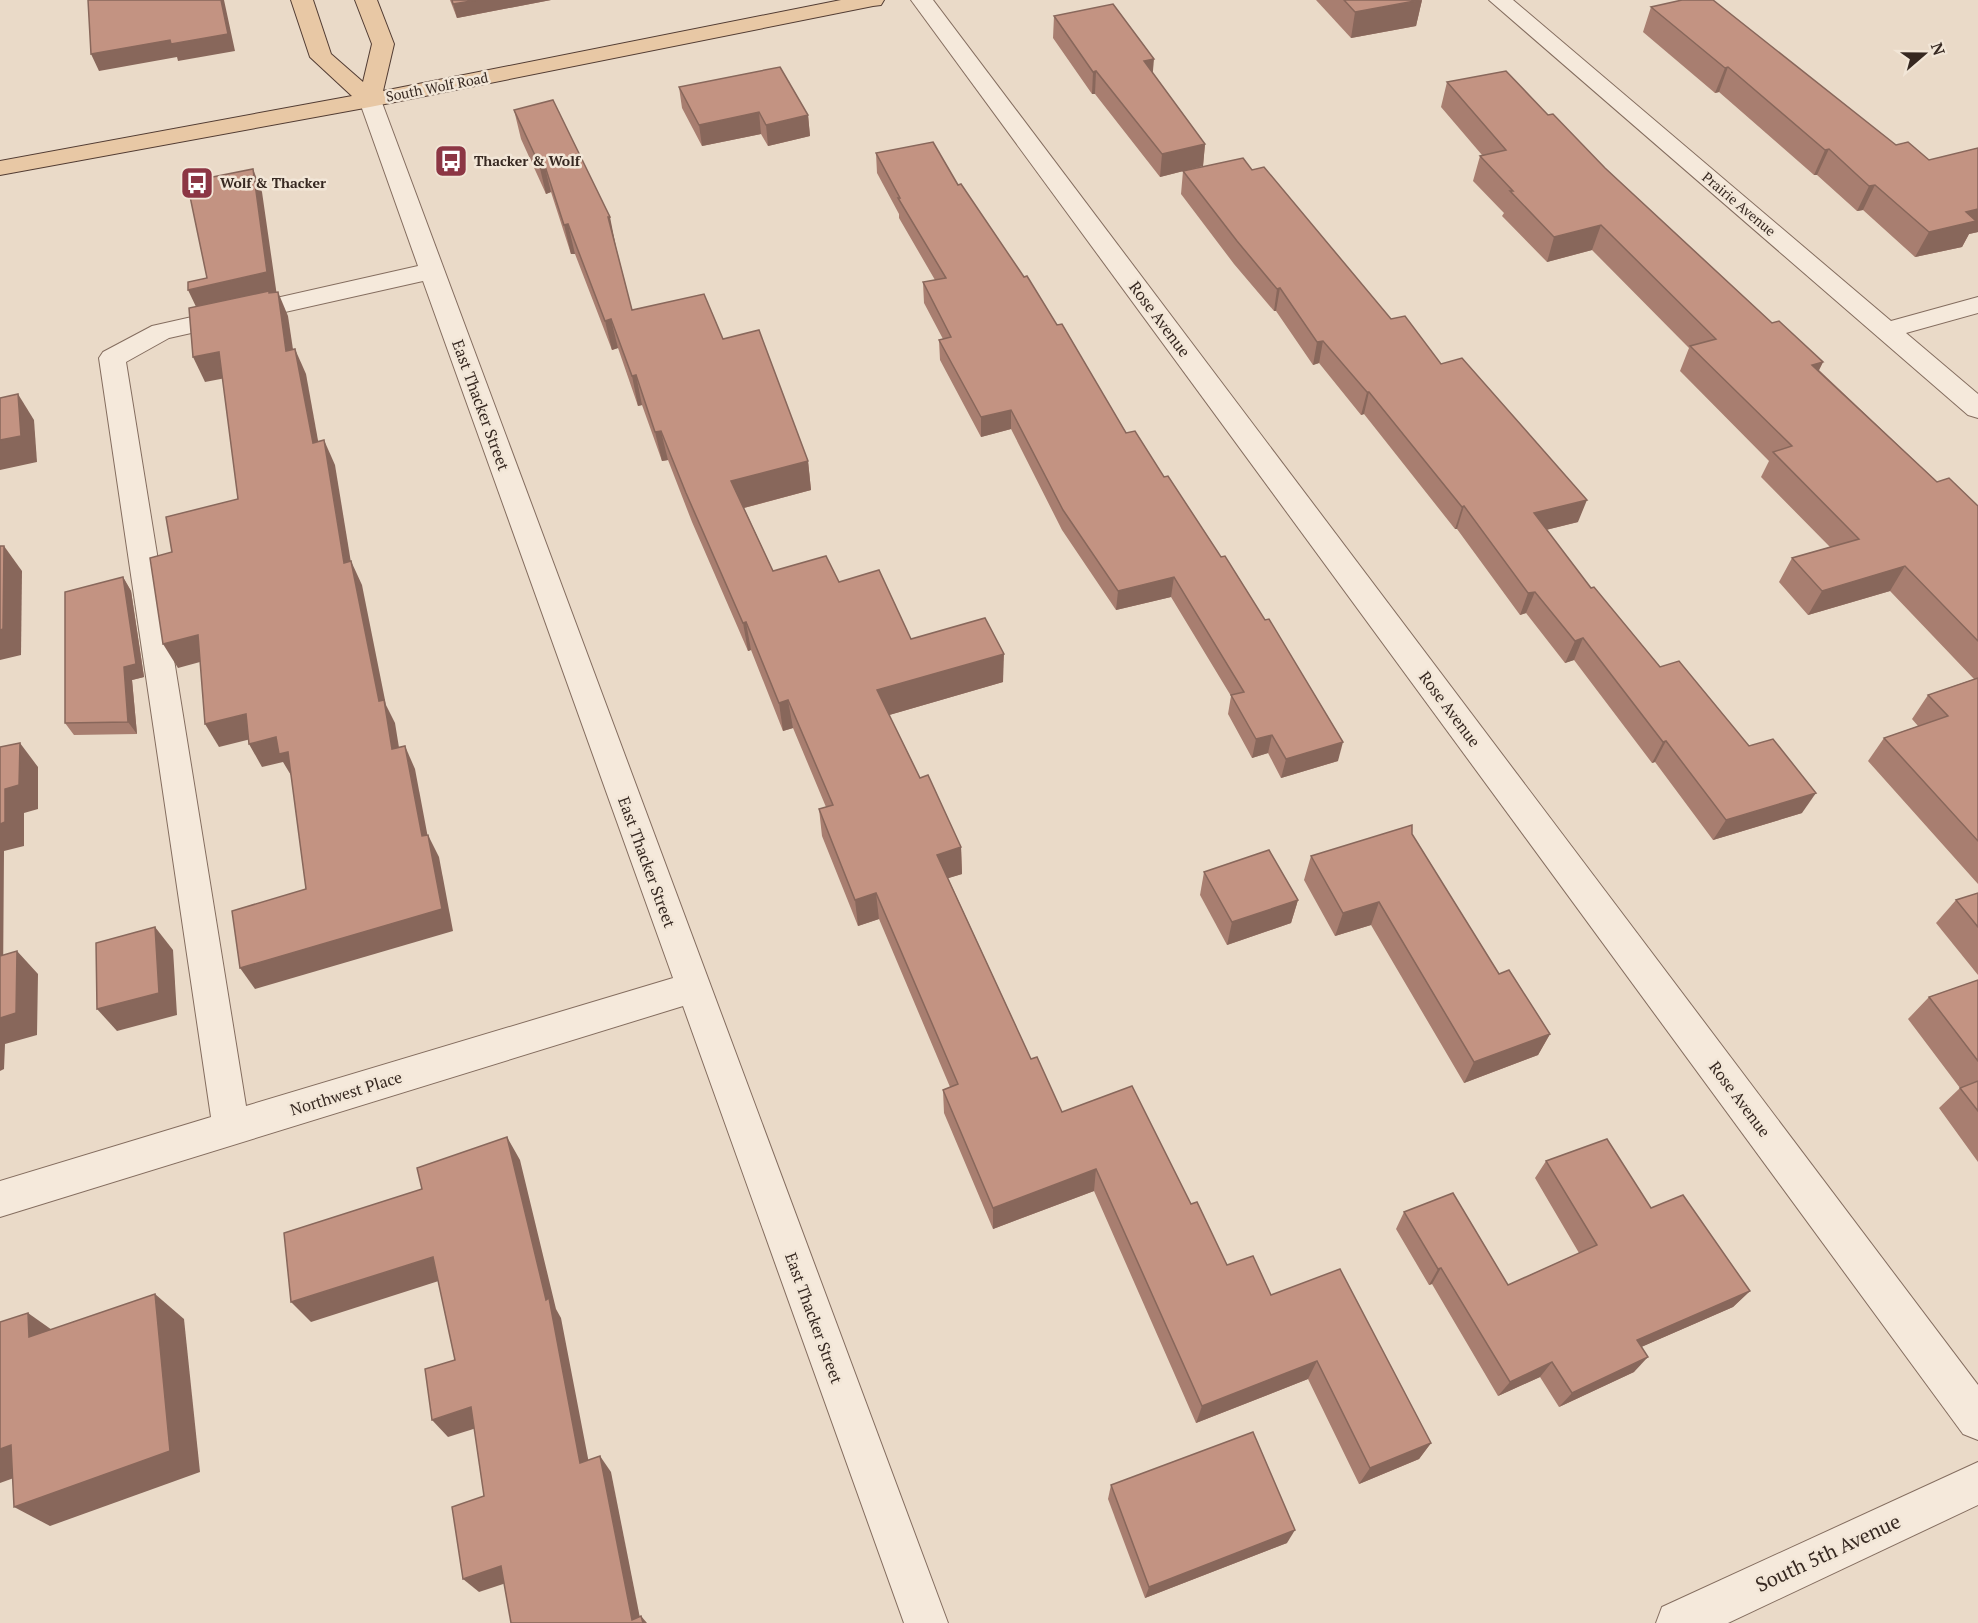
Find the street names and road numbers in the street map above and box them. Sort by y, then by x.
street label: South Wolf Road [384,67,490,106]
street label: Prairie Avenue [1699,167,1780,240]
street label: Rose Avenue [1124,277,1196,361]
street label: East Thacker Street [447,336,515,474]
street label: Rose Avenue [1414,667,1486,751]
street label: East Thacker Street [613,793,681,931]
street label: Rose Avenue [1704,1057,1776,1141]
street label: Northwest Place [287,1066,405,1120]
street label: East Thacker Street [780,1249,848,1387]
street label: South 5th Avenue [1751,1507,1905,1598]

